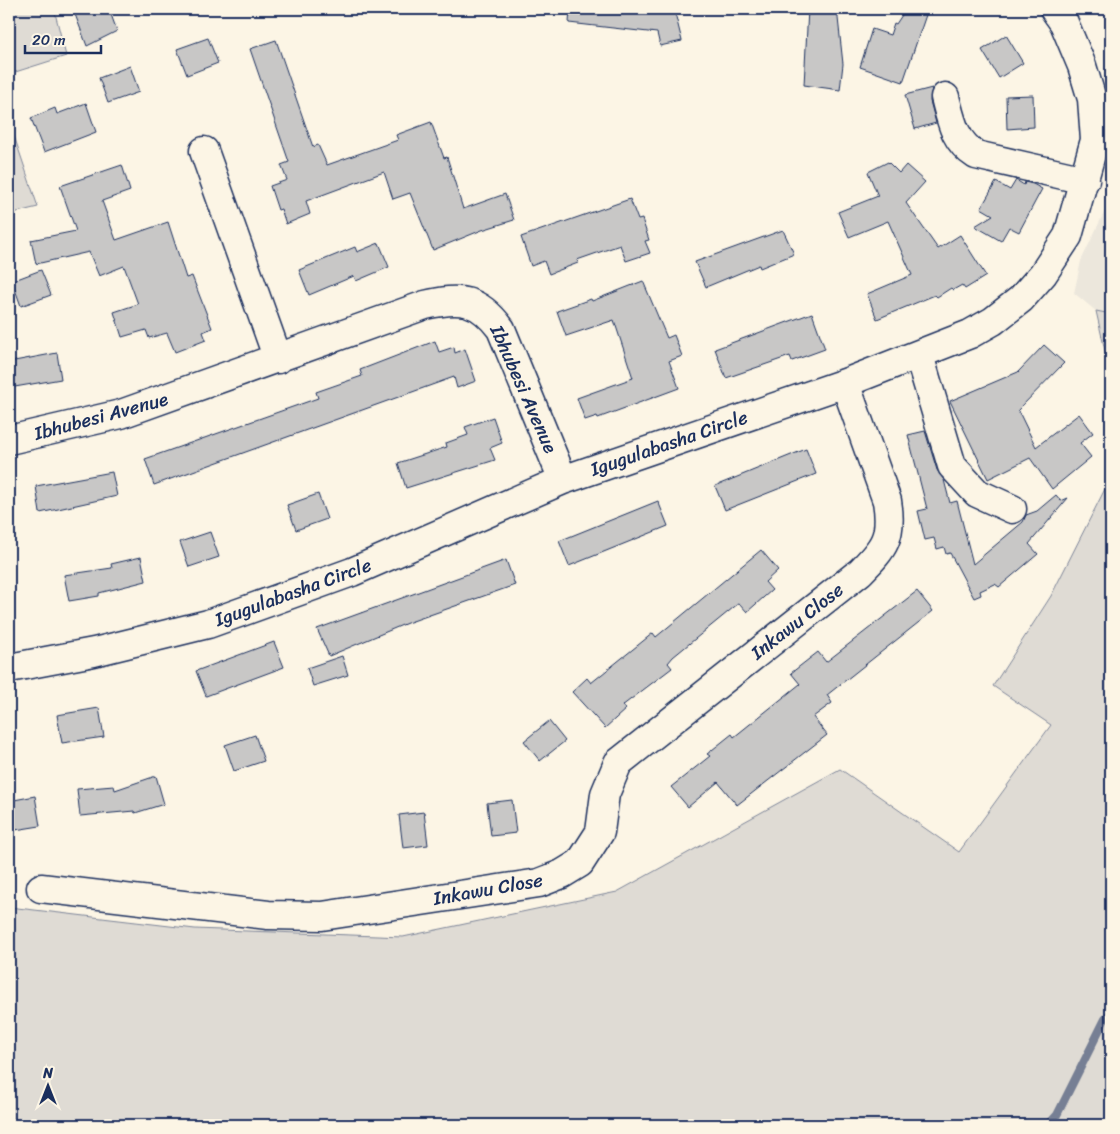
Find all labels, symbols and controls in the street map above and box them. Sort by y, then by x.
scale bar [25,22,101,54]
text: 20 m [32,27,66,53]
street label: Ibhubesi Avenue [481,318,567,459]
street label: Ibhubesi Avenue [29,382,172,450]
street label: Igugulabasha Circle [585,401,752,486]
street label: Igugulabasha Circle [209,548,376,636]
street label: Inkawu Close [742,574,851,669]
street label: Inkawu Close [430,863,546,915]
text: N [42,1061,53,1086]
north arrow [22,1062,72,1112]

